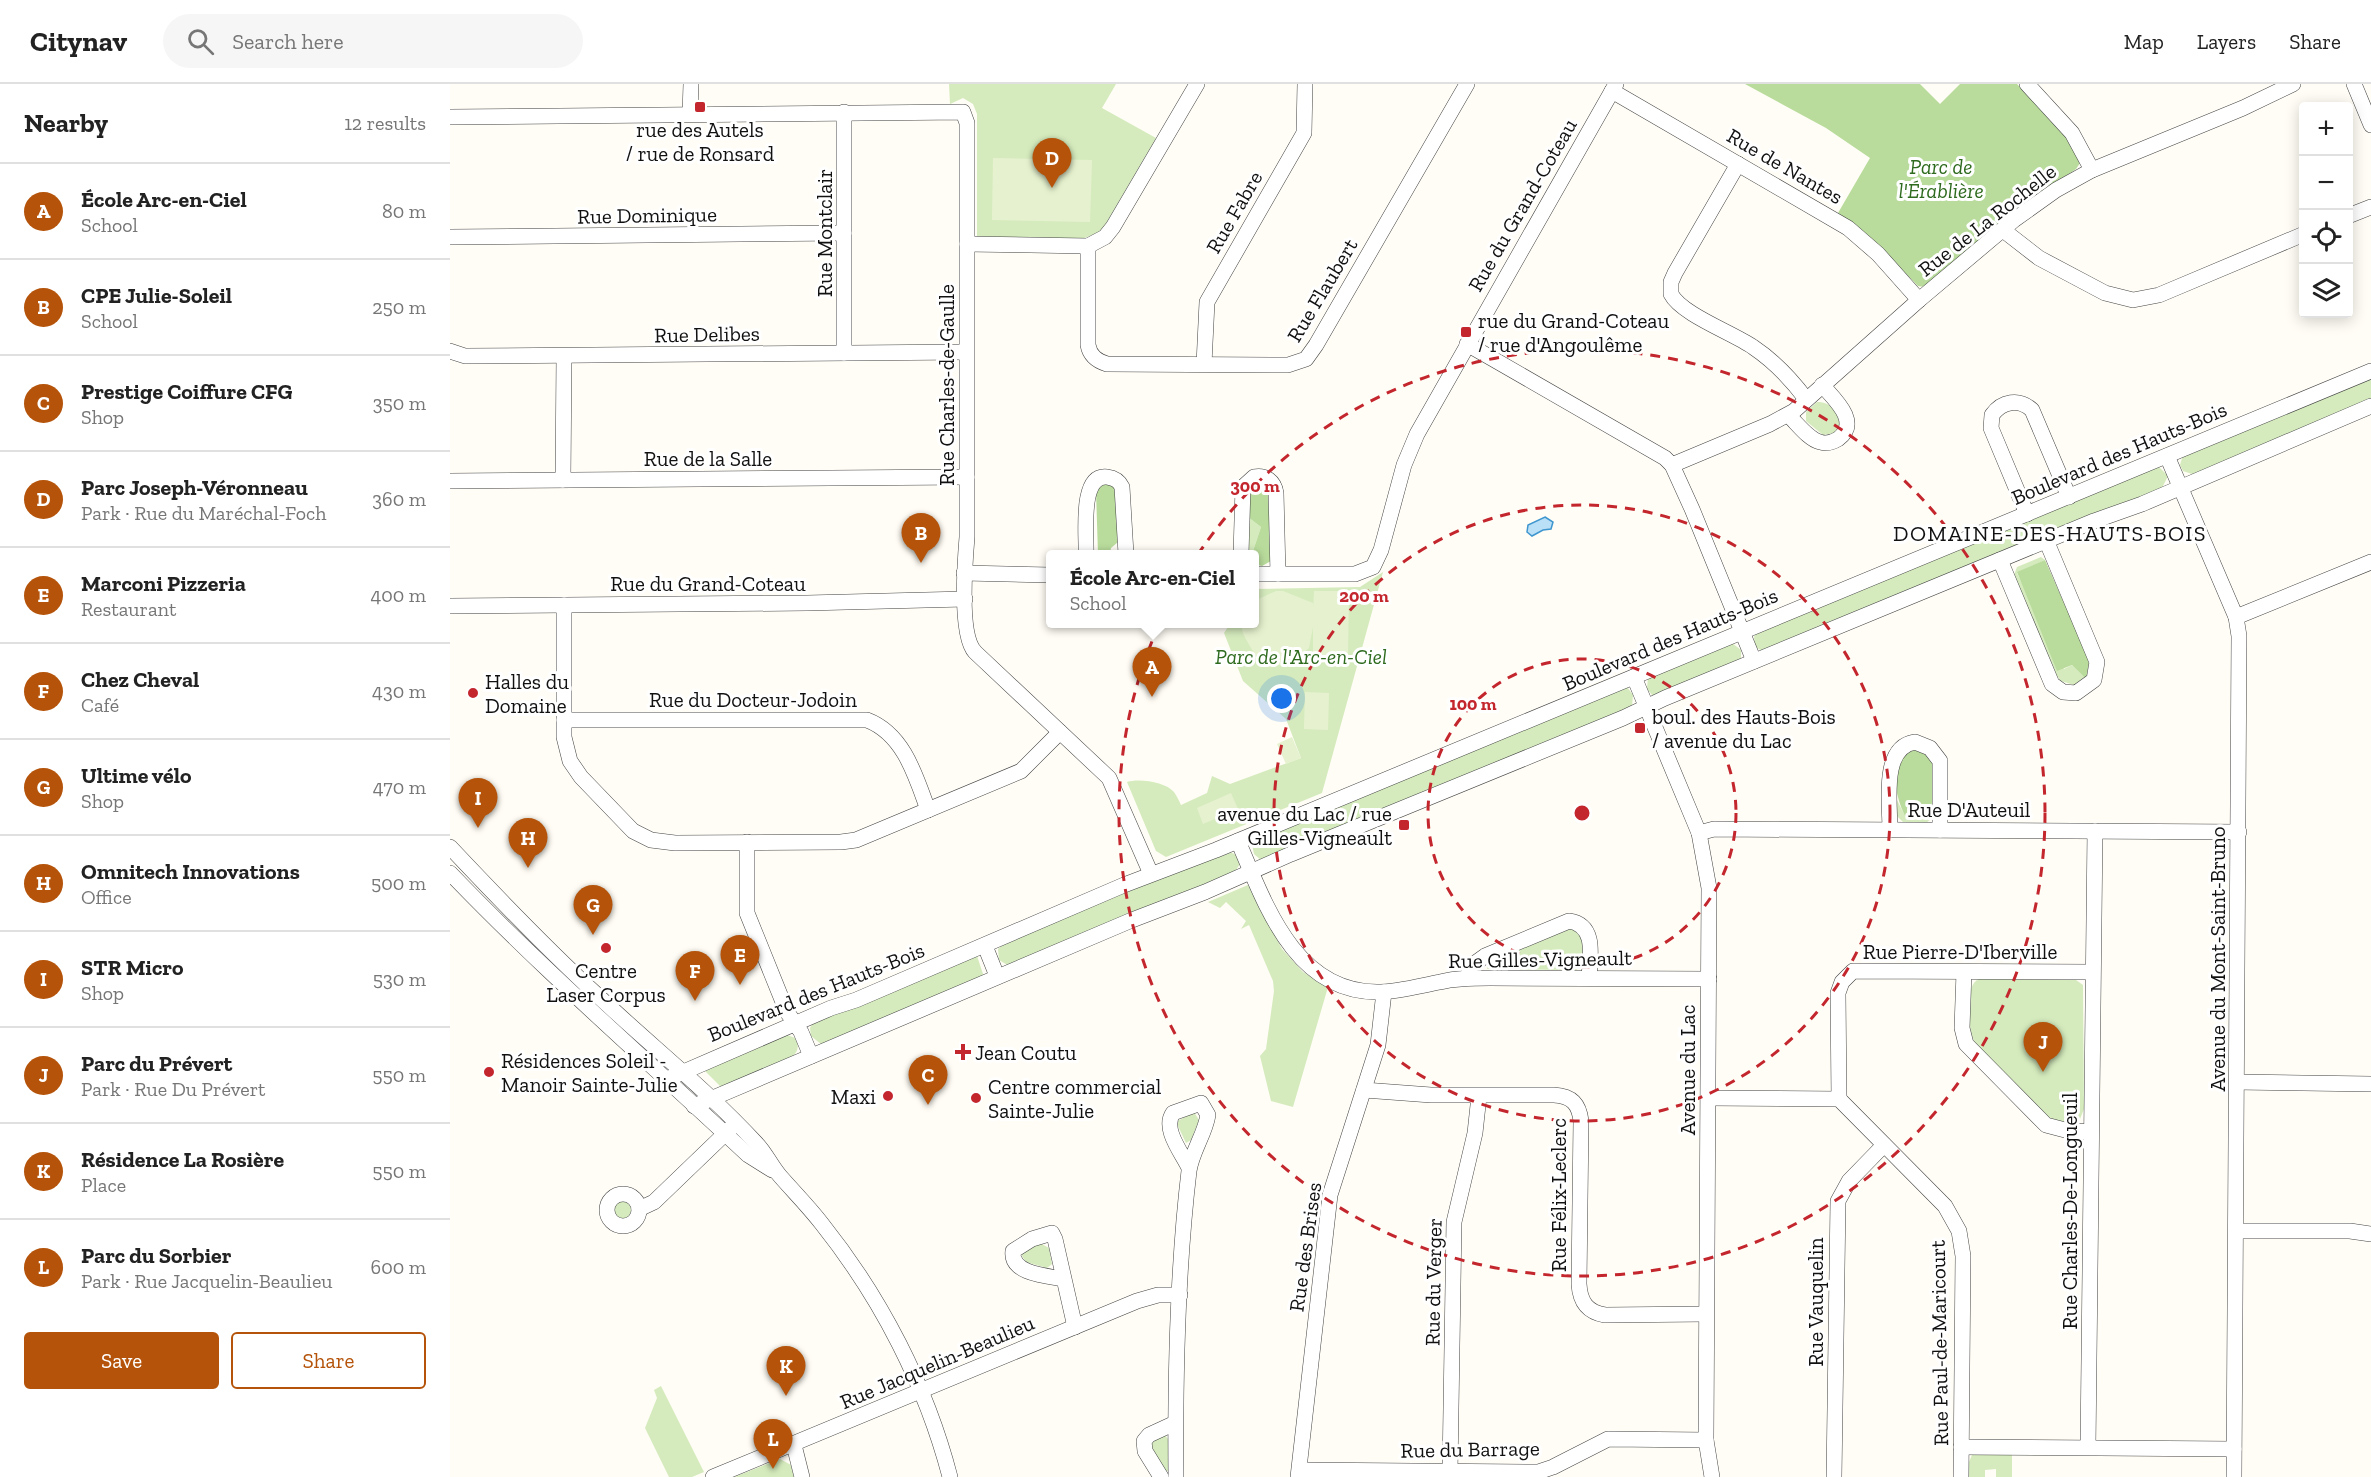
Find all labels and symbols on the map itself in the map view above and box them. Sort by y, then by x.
marker: rue des Autels / rue de Ronsard [693,100,707,114]
street label: Rue du Grand-Coteau [1462,114,1582,296]
place label: rue des Autels / rue de Ronsard [626,117,775,166]
street label: Rue de Nantes [1723,123,1847,209]
pin: D [1032,138,1072,188]
park label: Parc de l'Érablière [1898,154,1984,203]
street label: Rue de La Rochelle [1913,158,2061,281]
street label: Rue Fabre [1200,166,1268,258]
street label: Rue Montclair [812,169,837,297]
street label: Rue Dominique [577,201,717,229]
street label: Rue Flaubert [1281,234,1363,346]
street label: Rue Charles-de-Gaulle [934,284,959,486]
place label: rue du Grand-Coteau / rue d'Angoulême [1478,308,1669,357]
street label: Rue Delibes [654,321,760,347]
marker: rue du Grand-Coteau / rue d'Angoulême [1459,325,1473,339]
street label: Boulevard des Hauts-Bois [2008,396,2230,510]
street label: Rue de la Salle [644,446,772,471]
text: 300 m [1230,475,1280,497]
pin: B [902,514,940,563]
district label: DOMAINE-DES-HAUTS-BOIS [1893,520,2207,547]
street label: Rue du Grand-Coteau [610,571,806,596]
street label: Boulevard des Hauts-Bois [1559,582,1781,696]
text: 200 m [1339,585,1389,607]
park label: Parc de l'Arc-en-Ciel [1215,644,1387,669]
pin: A [1132,648,1172,697]
place label: Halles du Domaine [485,669,569,718]
your location [1267,684,1296,713]
marker: Halles du Domaine [466,686,480,700]
street label: Rue du Docteur-Jodoin [649,687,857,712]
text: 100 m [1449,693,1497,715]
place label: boul. des Hauts-Bois / avenue du Lac [1651,704,1836,753]
marker: boul. des Hauts-Bois / avenue du Lac [1633,721,1647,735]
pin: I [459,778,498,828]
street label: Rue D'Auteuil [1908,797,2031,822]
place label: avenue du Lac / rue Gilles-Vigneault [1217,801,1392,850]
centre of rings [1572,803,1592,823]
pin: H [508,818,548,868]
marker: avenue du Lac / rue Gilles-Vigneault [1397,818,1411,832]
street label: Avenue du Mont-Saint-Bruno [2205,826,2230,1092]
pin: G [574,886,612,935]
pin: E [720,936,760,985]
street label: Boulevard des Hauts-Bois [704,937,928,1047]
street label: Rue Pierre-D'Iberville [1863,939,2057,964]
marker: Centre Laser Corpus [599,941,613,955]
street label: Rue Gilles-Vigneault [1448,945,1632,973]
pin: F [676,952,714,1001]
place label: Centre Laser Corpus [546,958,666,1007]
street label: Avenue du Lac [1675,1005,1700,1135]
pin: J [2024,1022,2062,1072]
place label: Jean Coutu [975,1040,1077,1065]
marker: Jean Coutu [956,1045,970,1059]
place label: Résidences Soleil - Manoir Sainte-Julie [501,1048,678,1097]
pin: C [908,1056,948,1105]
marker: Résidences Soleil - Manoir Sainte-Julie [482,1065,496,1079]
place label: Centre commercial Sainte-Julie [988,1074,1162,1123]
place label: Maxi [831,1084,876,1109]
marker: Maxi [881,1089,895,1103]
marker: Centre commercial Sainte-Julie [969,1091,983,1105]
street label: Rue Charles-De-Longueuil [2057,1092,2082,1330]
street label: Rue Félix-Leclerc [1546,1118,1571,1272]
street label: Rue des Brises [1284,1181,1326,1313]
street label: Rue du Verger [1419,1218,1447,1346]
street label: Rue Vauquelin [1803,1237,1828,1367]
street label: Rue Paul-de-Maricourt [1925,1240,1953,1446]
street label: Rue Jacquelin-Beaulieu [836,1310,1038,1414]
pin: K [766,1346,806,1396]
pin: L [754,1420,792,1469]
street label: Rue du Barrage [1400,1435,1540,1463]

